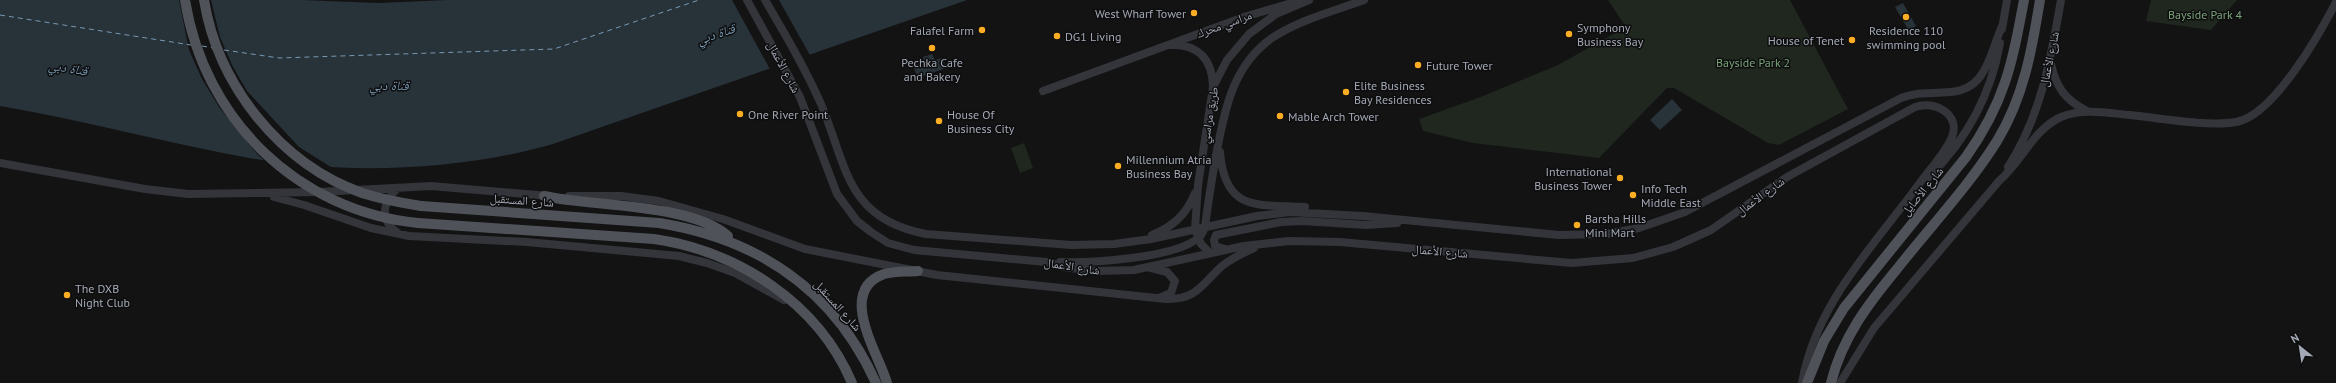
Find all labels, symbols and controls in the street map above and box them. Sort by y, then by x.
place label: West Wharf Tower [1095,6,1186,21]
street label: مراسي محرك [1194,7,1255,44]
park label: Bayside Park 4 [2168,7,2242,22]
marker: West Wharf Tower [1189,8,1199,18]
marker: Residence 110 swimming pool [1901,12,1911,22]
water label: قناة دبي [695,19,740,51]
place label: Symphony Business Bay [1577,20,1644,49]
place label: Falafel Farm [910,23,974,38]
place label: Residence 110 swimming pool [1867,23,1946,52]
marker: Falafel Farm [977,25,987,35]
place label: DG1 Living [1065,29,1121,44]
marker: Symphony Business Bay [1564,29,1574,39]
street label: شارع الأعمال [2036,30,2063,88]
marker: DG1 Living [1052,31,1062,41]
place label: House of Tenet [1768,33,1844,48]
marker: House of Tenet [1847,35,1857,45]
street label: شارع الأعمال [763,39,804,96]
marker: Pechka Cafe and Bakery [927,43,937,53]
place label: Pechka Cafe and Bakery [901,55,963,84]
park label: Bayside Park 2 [1716,55,1790,70]
water label: قناة دبي [47,57,91,82]
place label: Future Tower [1426,58,1493,73]
marker: Future Tower [1413,60,1423,70]
water label: قناة دبي [369,77,411,96]
place label: Elite Business Bay Residences [1354,78,1432,107]
street label: طريق مراسي [1197,85,1224,145]
marker: Elite Business Bay Residences [1341,87,1351,97]
place label: One River Point [748,107,828,122]
place label: House Of Business City [947,107,1015,136]
marker: One River Point [735,109,745,119]
place label: Mable Arch Tower [1288,109,1379,124]
marker: Mable Arch Tower [1275,111,1285,121]
marker: House Of Business City [934,116,944,126]
place label: Millennium Atria Business Bay [1126,152,1211,181]
marker: Millennium Atria Business Bay [1113,161,1123,171]
street label: شارع الأصايل [1898,163,1947,219]
place label: International Business Tower [1534,164,1612,193]
marker: International Business Tower [1615,173,1625,183]
street label: شارع الأعمال [1733,173,1788,219]
place label: Info Tech Middle East [1641,181,1701,210]
street label: شارع المستقبل [490,190,554,211]
marker: Info Tech Middle East [1628,190,1638,200]
place label: Barsha Hills Mini Mart [1585,211,1646,240]
marker: Barsha Hills Mini Mart [1572,220,1582,230]
street label: شارع الأعمال [1411,241,1469,262]
street label: شارع الأعمال [1043,254,1101,279]
street label: شارع المستقبل [810,276,865,335]
place label: The DXB Night Club [75,281,130,310]
marker: The DXB Night Club [62,290,72,300]
north arrow [2280,327,2320,367]
text: N [2288,330,2302,346]

